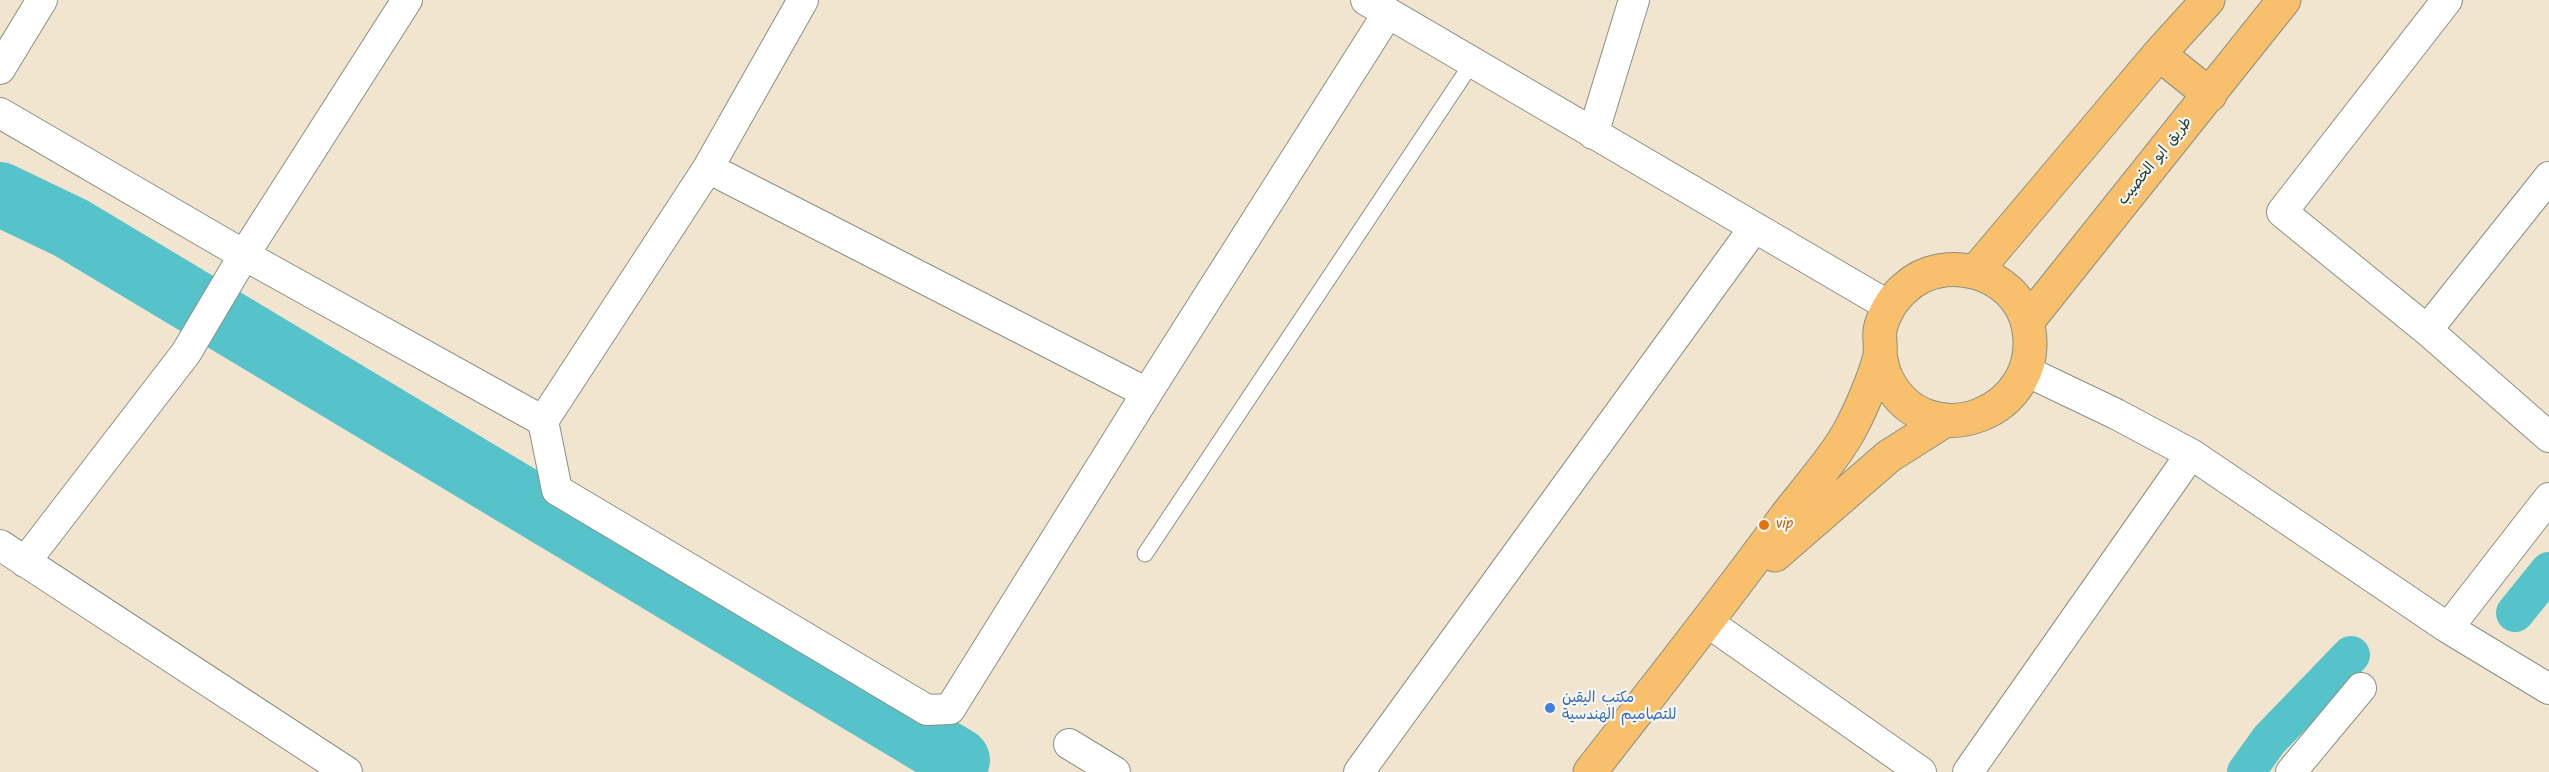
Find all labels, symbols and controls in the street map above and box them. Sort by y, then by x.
street label: طريق ابو الخصيب [2115,114,2197,210]
place label: vip [1776,516,1793,534]
marker: vip [1757,518,1771,532]
place label: مكتب اليقين للتصاميم الهندسية [1562,690,1676,725]
marker: مكتب اليقين للتصاميم الهندسية [1543,701,1557,715]

